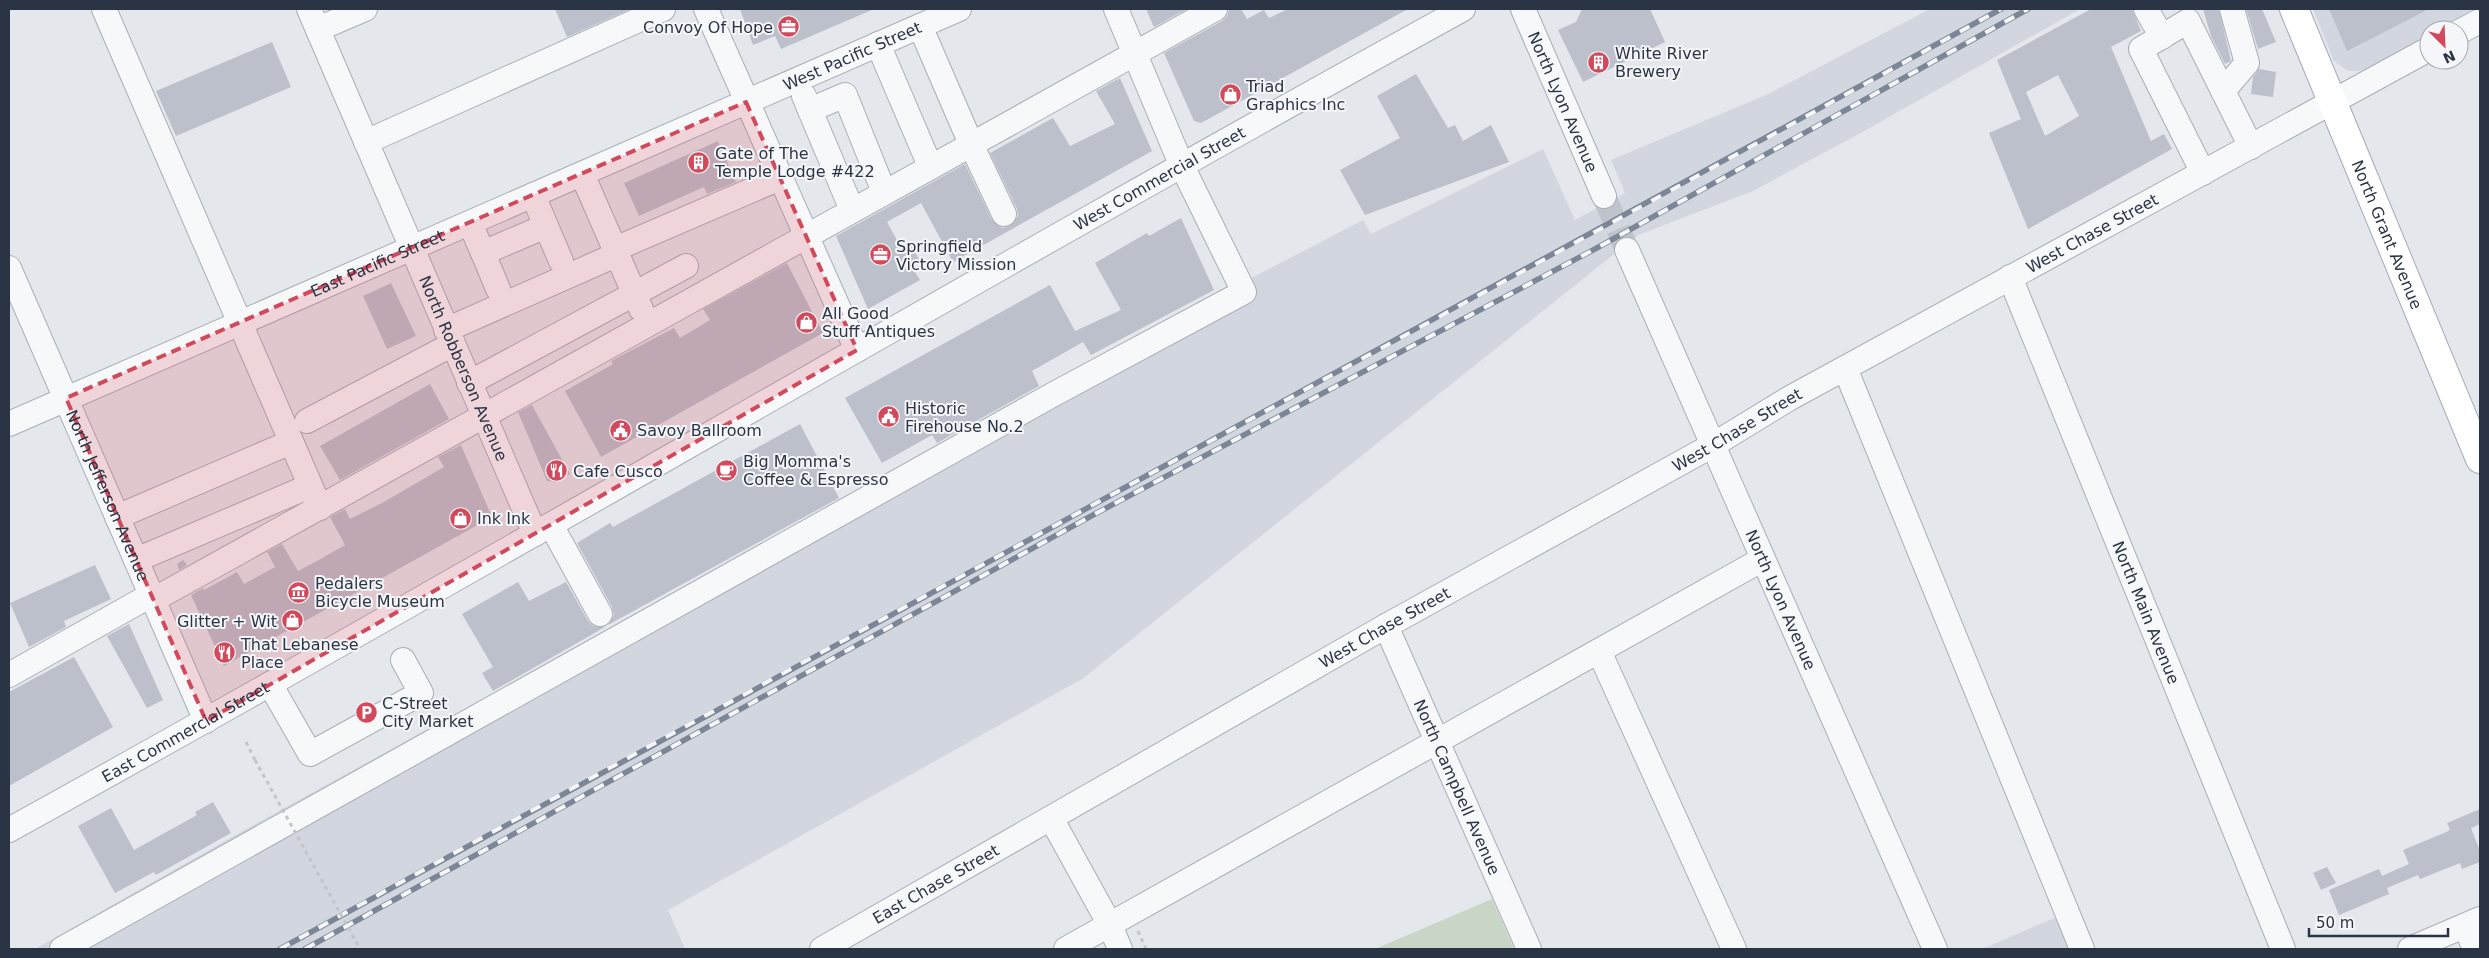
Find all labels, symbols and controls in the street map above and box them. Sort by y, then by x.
office icon: Convoy Of Hope [777,15,801,39]
street label: West Pacific Street [780,17,924,94]
place label: Convoy Of Hope [643,18,773,37]
north arrow [2419,20,2469,70]
street label: North Lyon Avenue [1524,29,1602,175]
place label: White River Brewery [1615,44,1708,81]
text: N [2441,47,2458,67]
building icon: White River Brewery [1587,50,1611,74]
place label: Triad Graphics Inc [1245,77,1345,114]
shop icon: Triad Graphics Inc [1218,83,1242,107]
street label: West Commercial Street [1070,122,1248,234]
place label: Gate of The Temple Lodge #422 [714,144,875,181]
building icon: Gate of The Temple Lodge #422 [687,150,711,174]
street label: North Grant Avenue [2348,157,2426,312]
street label: West Chase Street [2023,189,2161,277]
street label: East Pacific Street [307,225,447,301]
place label: Springfield Victory Mission [896,237,1016,274]
office icon: Springfield Victory Mission [868,243,892,267]
street label: North Robberson Avenue [415,273,512,464]
place label: All Good Stuff Antiques [822,304,935,341]
shop icon: All Good Stuff Antiques [794,310,818,334]
street label: West Chase Street [1669,384,1805,475]
place label: Historic Firehouse No.2 [905,399,1024,436]
public building icon: Historic Firehouse No.2 [877,405,901,429]
street label: North Jefferson Avenue [62,407,153,584]
public building icon: Savoy Ballroom [609,418,633,442]
place label: Savoy Ballroom [637,421,762,440]
place label: Big Momma's Coffee & Espresso [743,452,888,489]
cafe icon: Big Momma's Coffee & Espresso [715,458,739,482]
restaurant icon: Cafe Cusco [545,459,569,483]
place label: Cafe Cusco [573,462,663,481]
shop icon: Ink Ink [449,506,473,530]
place label: Ink Ink [477,509,531,528]
street label: North Lyon Avenue [1742,527,1820,673]
street label: North Main Avenue [2109,538,2184,687]
place label: Pedalers Bicycle Museum [315,574,445,611]
museum icon: Pedalers Bicycle Museum [287,580,311,604]
street label: West Chase Street [1316,583,1453,672]
shop icon: Glitter + Wit [281,609,305,633]
place label: Glitter + Wit [177,612,277,631]
place label: That Lebanese Place [240,635,359,672]
restaurant icon: That Lebanese Place [213,641,237,665]
street label: East Commercial Street [98,677,273,786]
place label: C-Street City Market [382,694,473,731]
street label: North Campbell Avenue [1410,696,1504,878]
parking icon: C-Street City Market [354,700,378,724]
street label: East Chase Street [869,840,1002,928]
scale bar [2309,906,2448,938]
text: 50 m [2316,914,2354,932]

